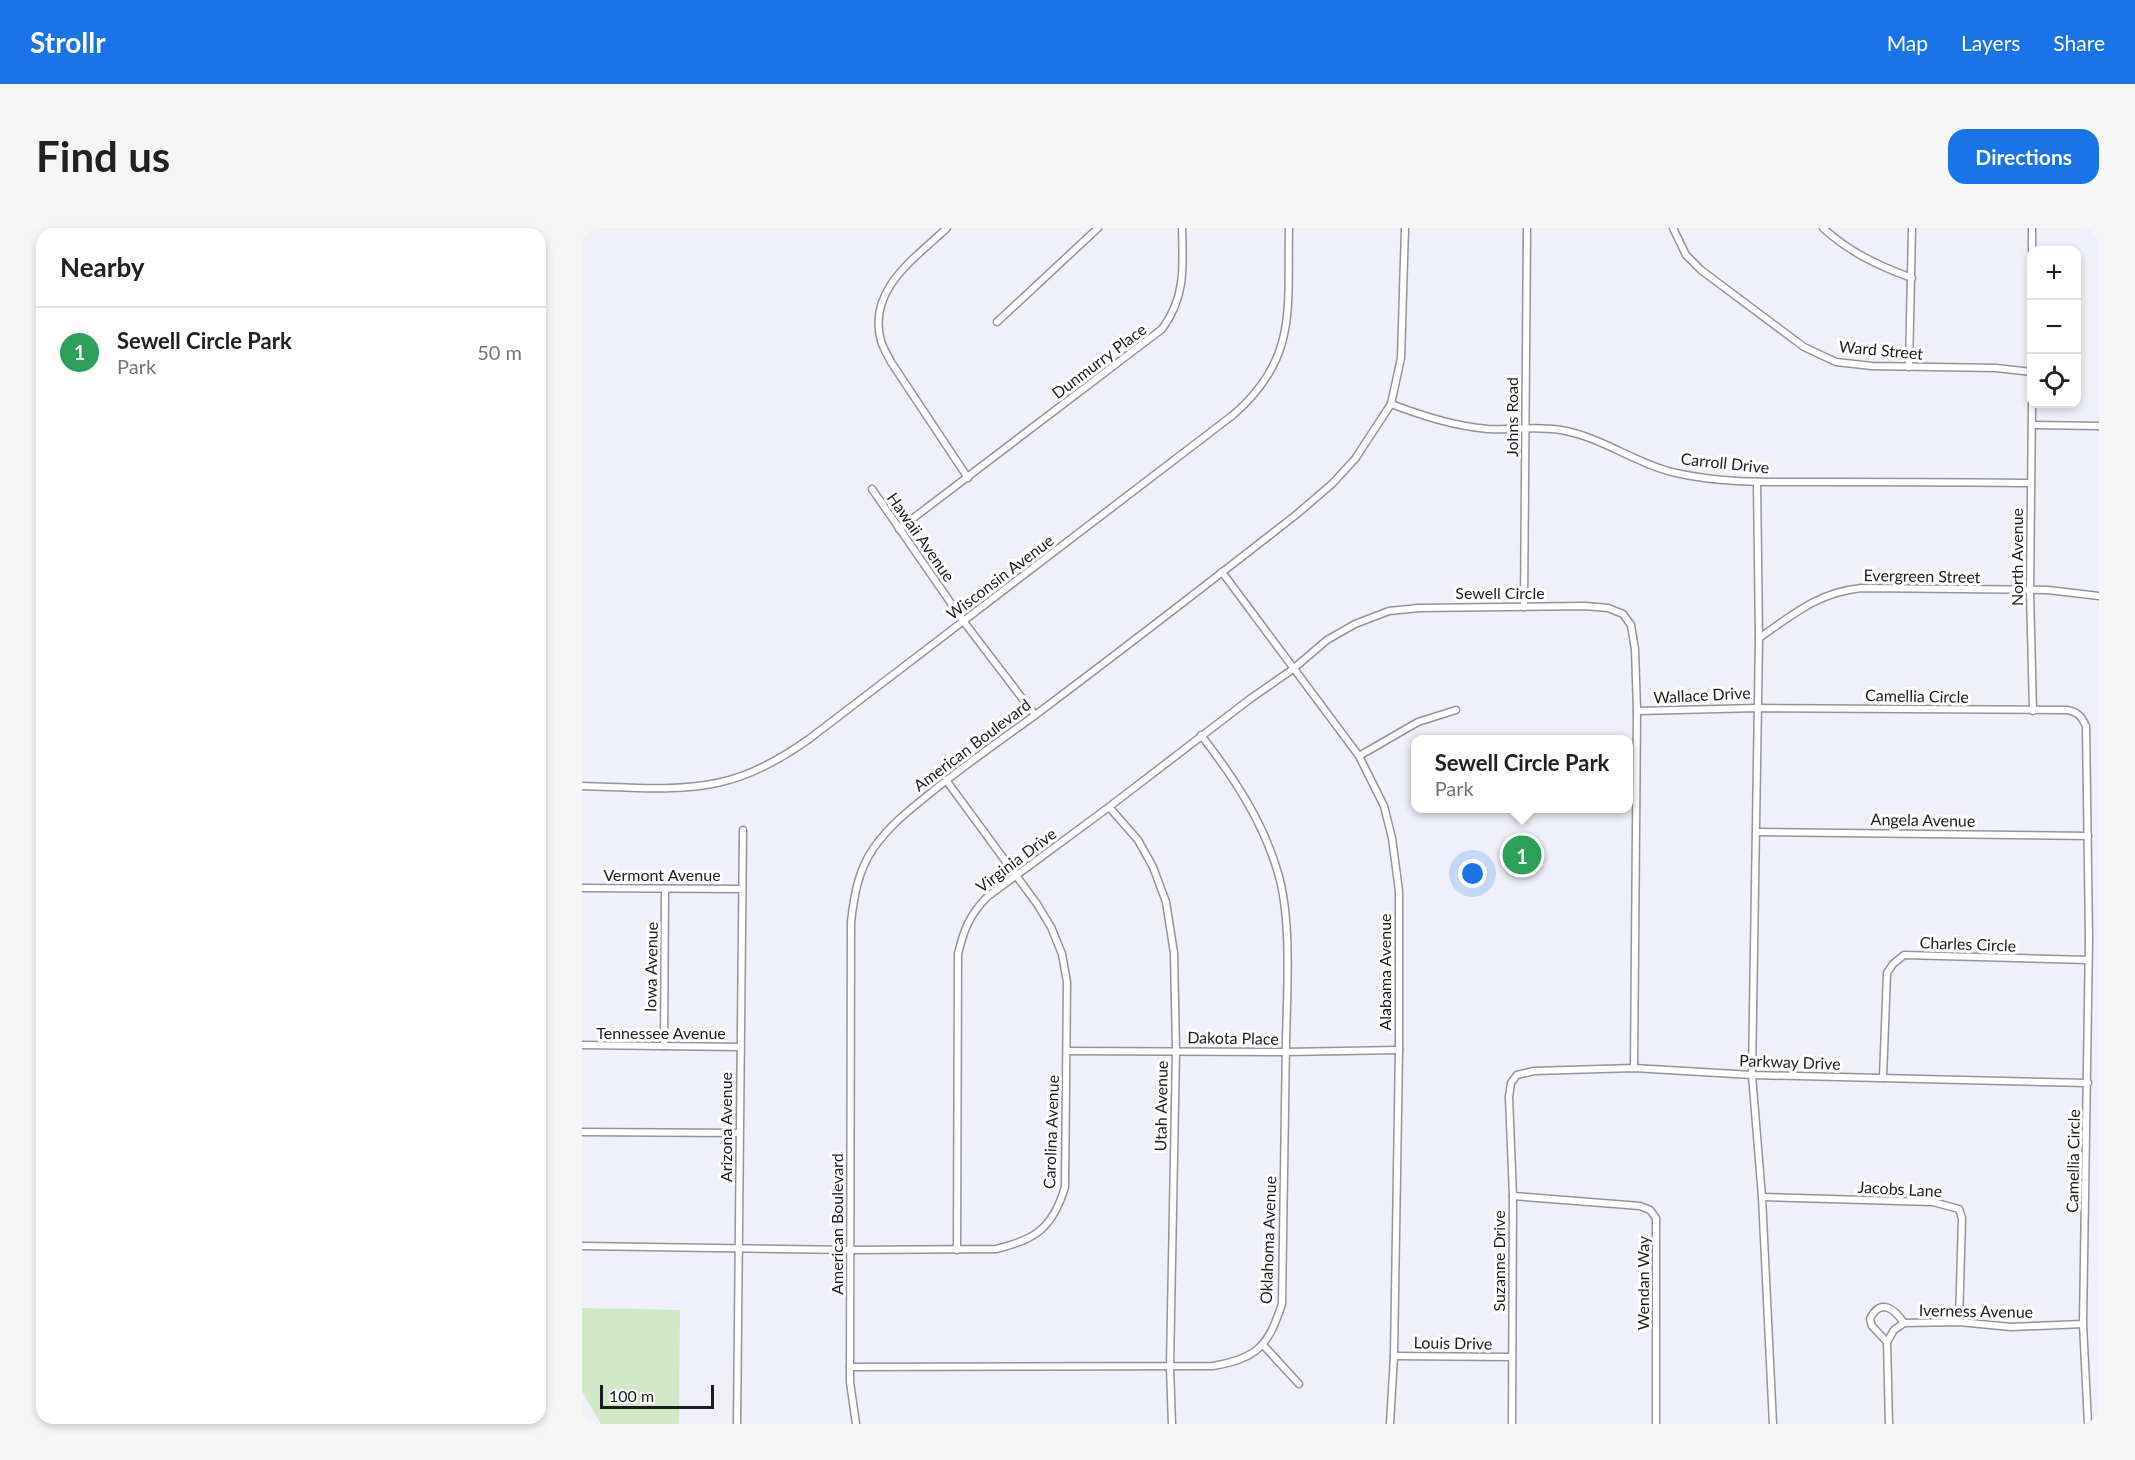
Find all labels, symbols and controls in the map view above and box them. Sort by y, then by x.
text: Strollr [30,25,106,59]
text: Map [1887,30,1928,55]
text: Layers [1961,30,2020,55]
text: Share [2053,30,2105,55]
button: Directions [1948,129,2099,184]
text: Find us [36,131,170,181]
map controls [2027,246,2081,408]
button: + [2027,246,2081,300]
text: Nearby [60,251,145,283]
button: − [2027,300,2081,354]
street label: Dunmurry Place [1048,319,1149,402]
text: Sewell Circle Park [117,327,292,354]
street label: Ward Street [1838,336,1924,363]
text: 1 [74,340,85,364]
text: 50 m [477,340,522,364]
text: Park [117,354,156,378]
button: locate [2027,354,2081,408]
street label: Johns Road [1502,377,1521,457]
street label: Carroll Drive [1680,448,1770,477]
street label: Hawaii Avenue [884,488,959,585]
street label: North Avenue [2007,508,2026,606]
street label: Wisconsin Avenue [942,530,1057,623]
street label: Evergreen Street [1863,565,1981,586]
street label: Sewell Circle [1455,583,1545,602]
street label: Wallace Drive [1653,682,1751,707]
street label: Camellia Circle [1865,685,1969,706]
street label: American Boulevard [909,694,1034,795]
popup [1411,735,1633,813]
text: Sewell Circle Park [1435,749,1609,776]
text: Park [1435,776,1474,800]
street label: Angela Avenue [1871,809,1975,830]
street label: Virginia Drive [972,823,1060,896]
pin: 1 [1502,832,1542,878]
your location [1458,859,1487,888]
street label: Vermont Avenue [603,865,721,884]
street label: Alabama Avenue [1375,913,1394,1031]
street label: Iowa Avenue [640,922,661,1012]
street label: Charles Circle [1919,932,2017,955]
street label: Tennessee Avenue [596,1023,726,1042]
street label: Dakota Place [1187,1027,1279,1048]
street label: Parkway Drive [1739,1050,1841,1073]
street label: Utah Avenue [1150,1060,1171,1152]
street label: Arizona Avenue [716,1072,735,1182]
street label: Carolina Avenue [1039,1075,1062,1189]
street label: Camellia Circle [2062,1109,2083,1213]
street label: American Boulevard [827,1153,846,1295]
street label: Oklahoma Avenue [1256,1176,1279,1304]
street label: Jacobs Lane [1857,1177,1943,1200]
street label: Suzanne Drive [1489,1210,1508,1312]
street label: Wendan Way [1633,1235,1652,1330]
street label: Iverness Avenue [1919,1300,2033,1321]
street label: Louis Drive [1414,1332,1492,1353]
scale bar [600,1382,714,1410]
text: 100 m [609,1386,654,1405]

